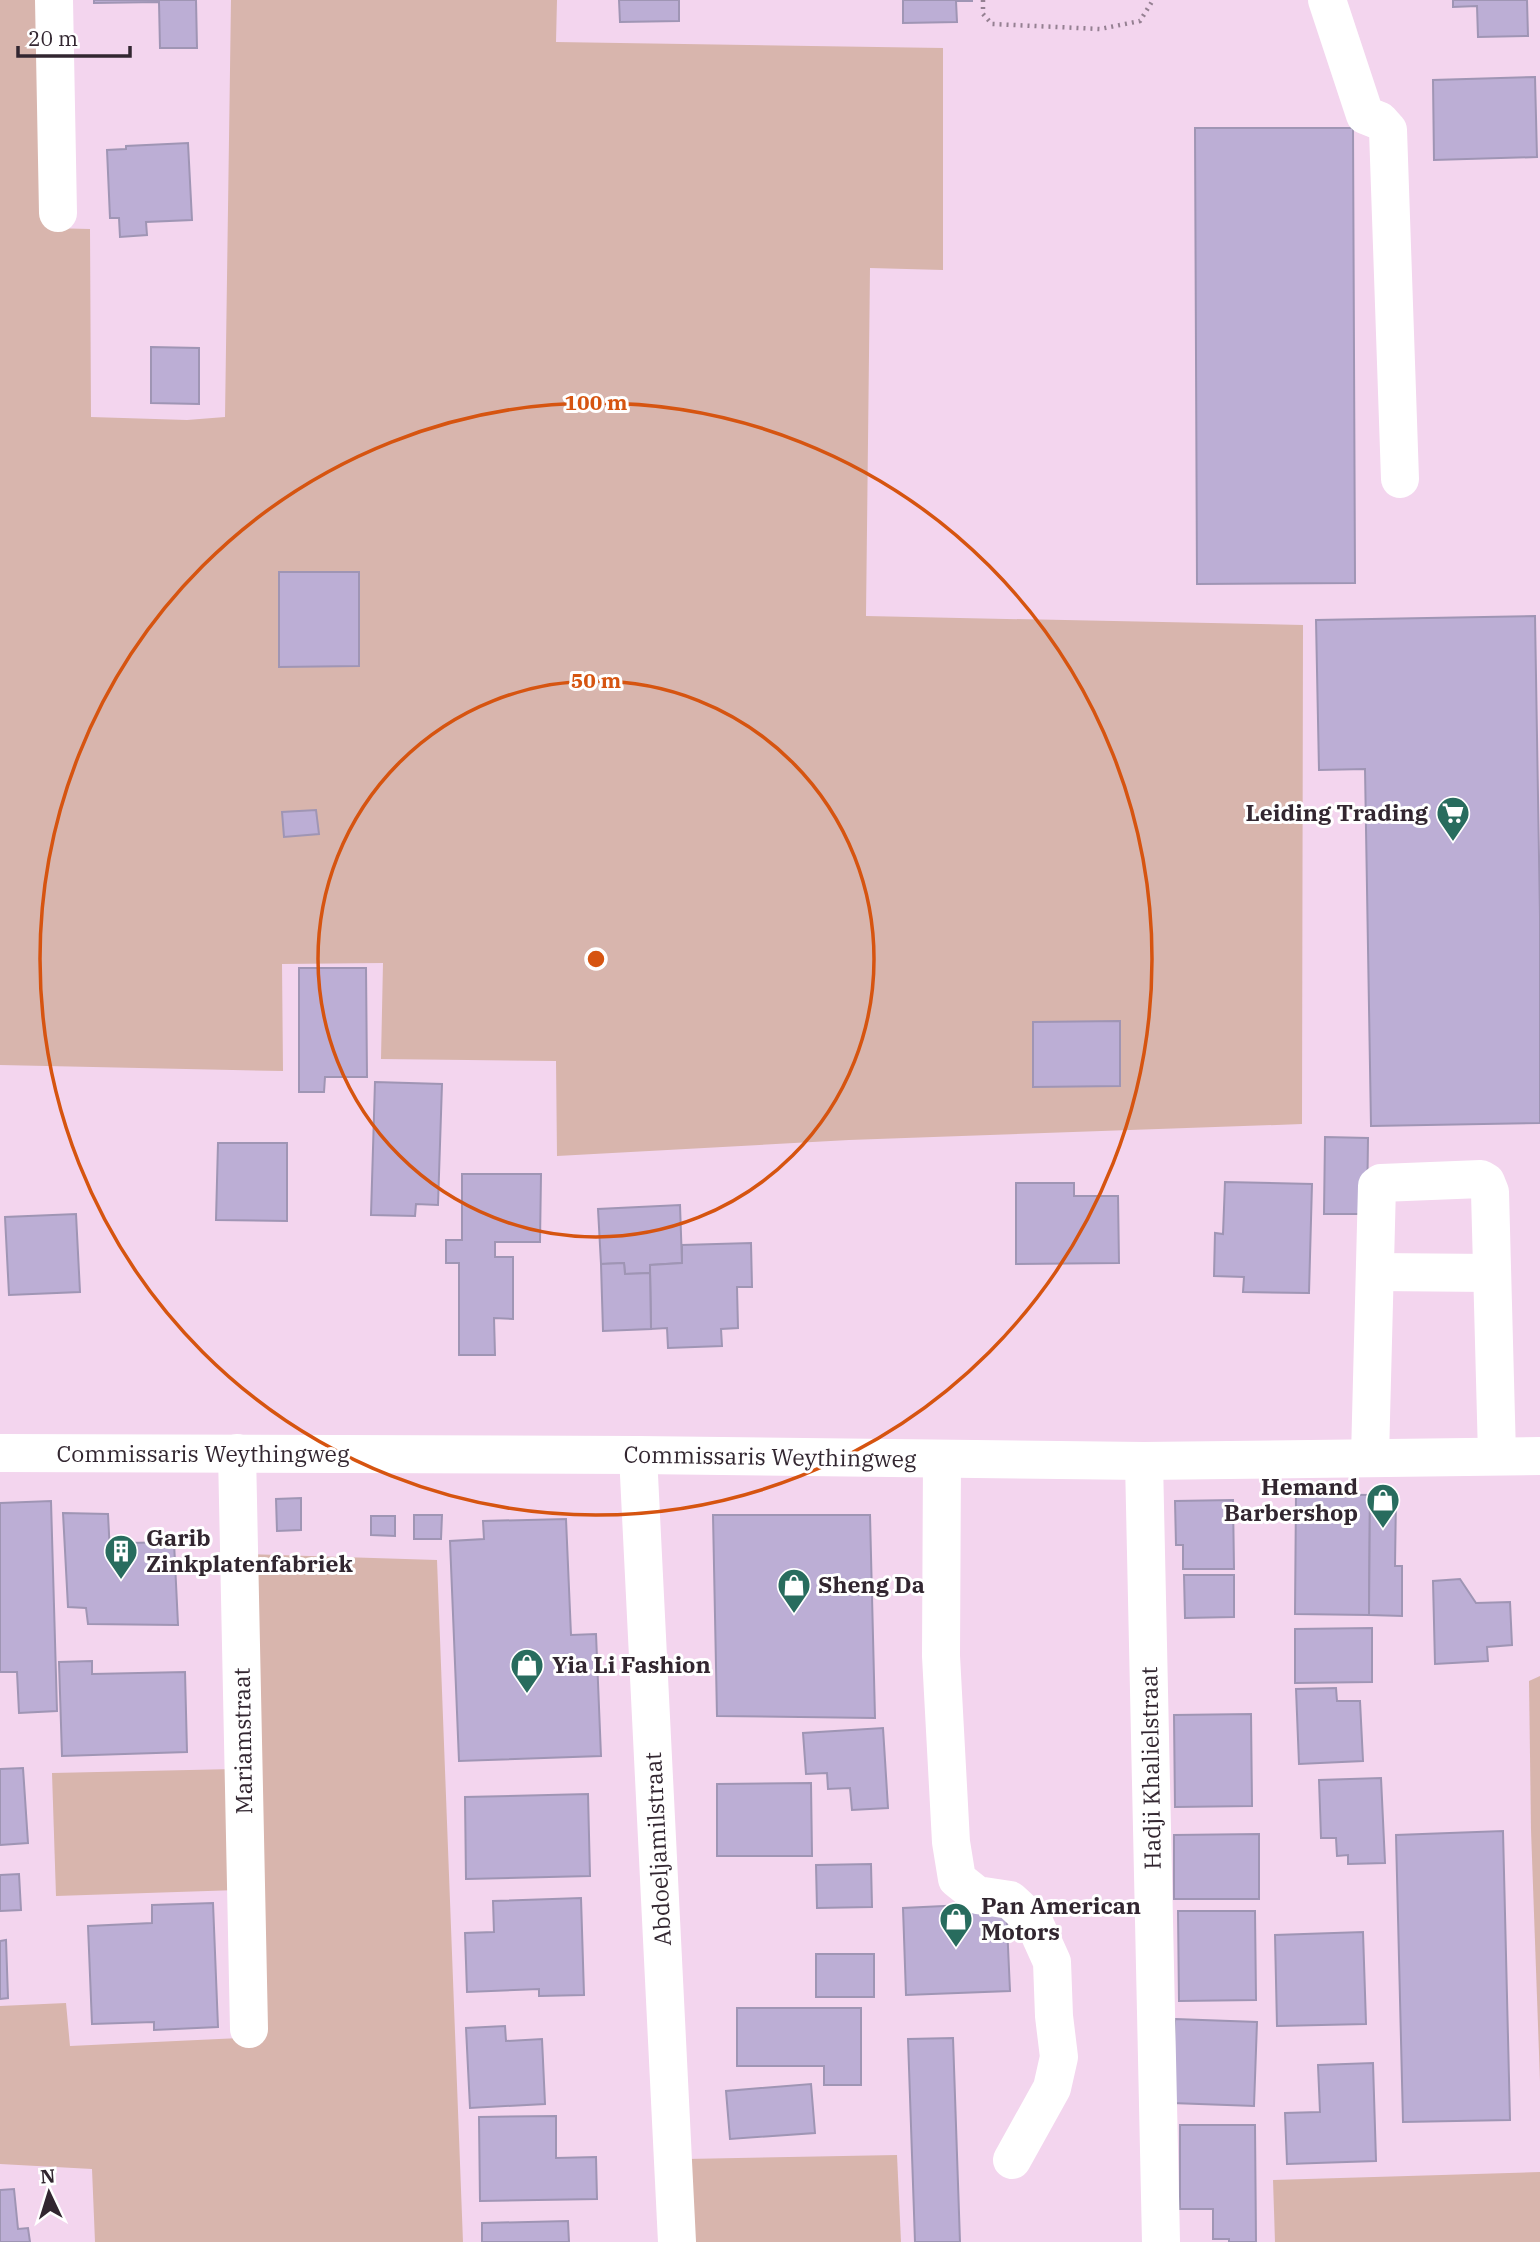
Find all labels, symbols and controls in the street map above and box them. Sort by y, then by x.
scale bar [18,14,130,58]
text: 20 m [28,24,78,52]
text: 100 m [564,388,628,416]
text: 50 m [571,666,621,694]
supermarket icon: Leiding Trading [1434,794,1472,843]
place label: Leiding Trading [1245,797,1429,827]
centre of rings [584,947,608,971]
street label: Commissaris Weythingweg [57,1438,350,1468]
street label: Commissaris Weythingweg [623,1438,917,1474]
place label: Hemand Barbershop [1224,1471,1358,1527]
shop icon: Hemand Barbershop [1364,1481,1402,1530]
place label: Garib Zinkplatenfabriek [146,1522,354,1578]
building icon: Garib Zinkplatenfabriek [102,1532,140,1581]
shop icon: Sheng Da [775,1566,813,1615]
place label: Sheng Da [818,1569,925,1599]
shop icon: Yia Li Fashion [508,1646,546,1695]
place label: Yia Li Fashion [552,1649,711,1679]
street label: Hadji Khalielstraat [1133,1666,1167,1870]
street label: Mariamstraat [226,1667,258,1815]
street label: Abdoeljamilstraat [637,1751,677,1947]
place label: Pan American Motors [981,1890,1141,1946]
shop icon: Pan American Motors [937,1900,975,1949]
north arrow [14,2158,84,2228]
text: N [39,2164,56,2189]

